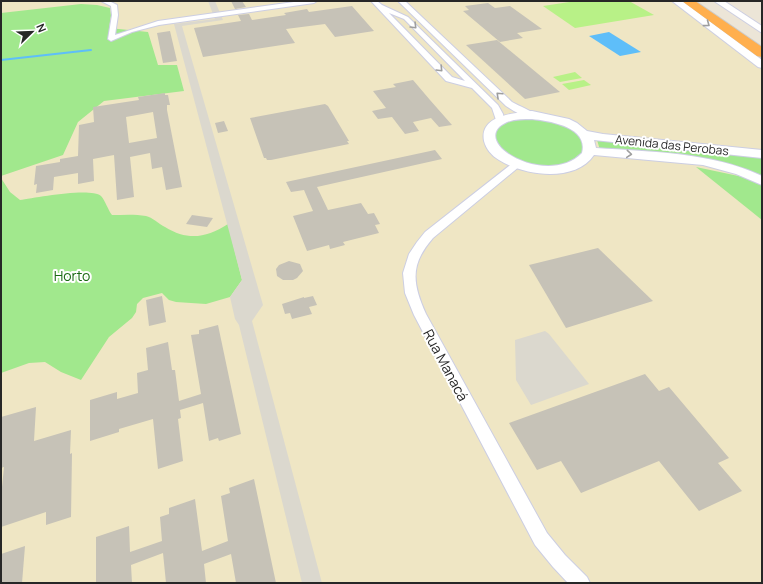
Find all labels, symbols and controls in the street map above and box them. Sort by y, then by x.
north arrow [12,12,52,52]
one-way arrow [703,19,710,27]
text: N [33,21,50,35]
one-way arrow [409,21,417,29]
one-way arrow [435,64,443,72]
one-way arrow [496,92,504,99]
street label: Avenida das Perobas [614,131,730,159]
one-way arrow [625,149,632,158]
park label: Horto [54,266,90,285]
street label: Rua Manacá [419,326,473,404]

